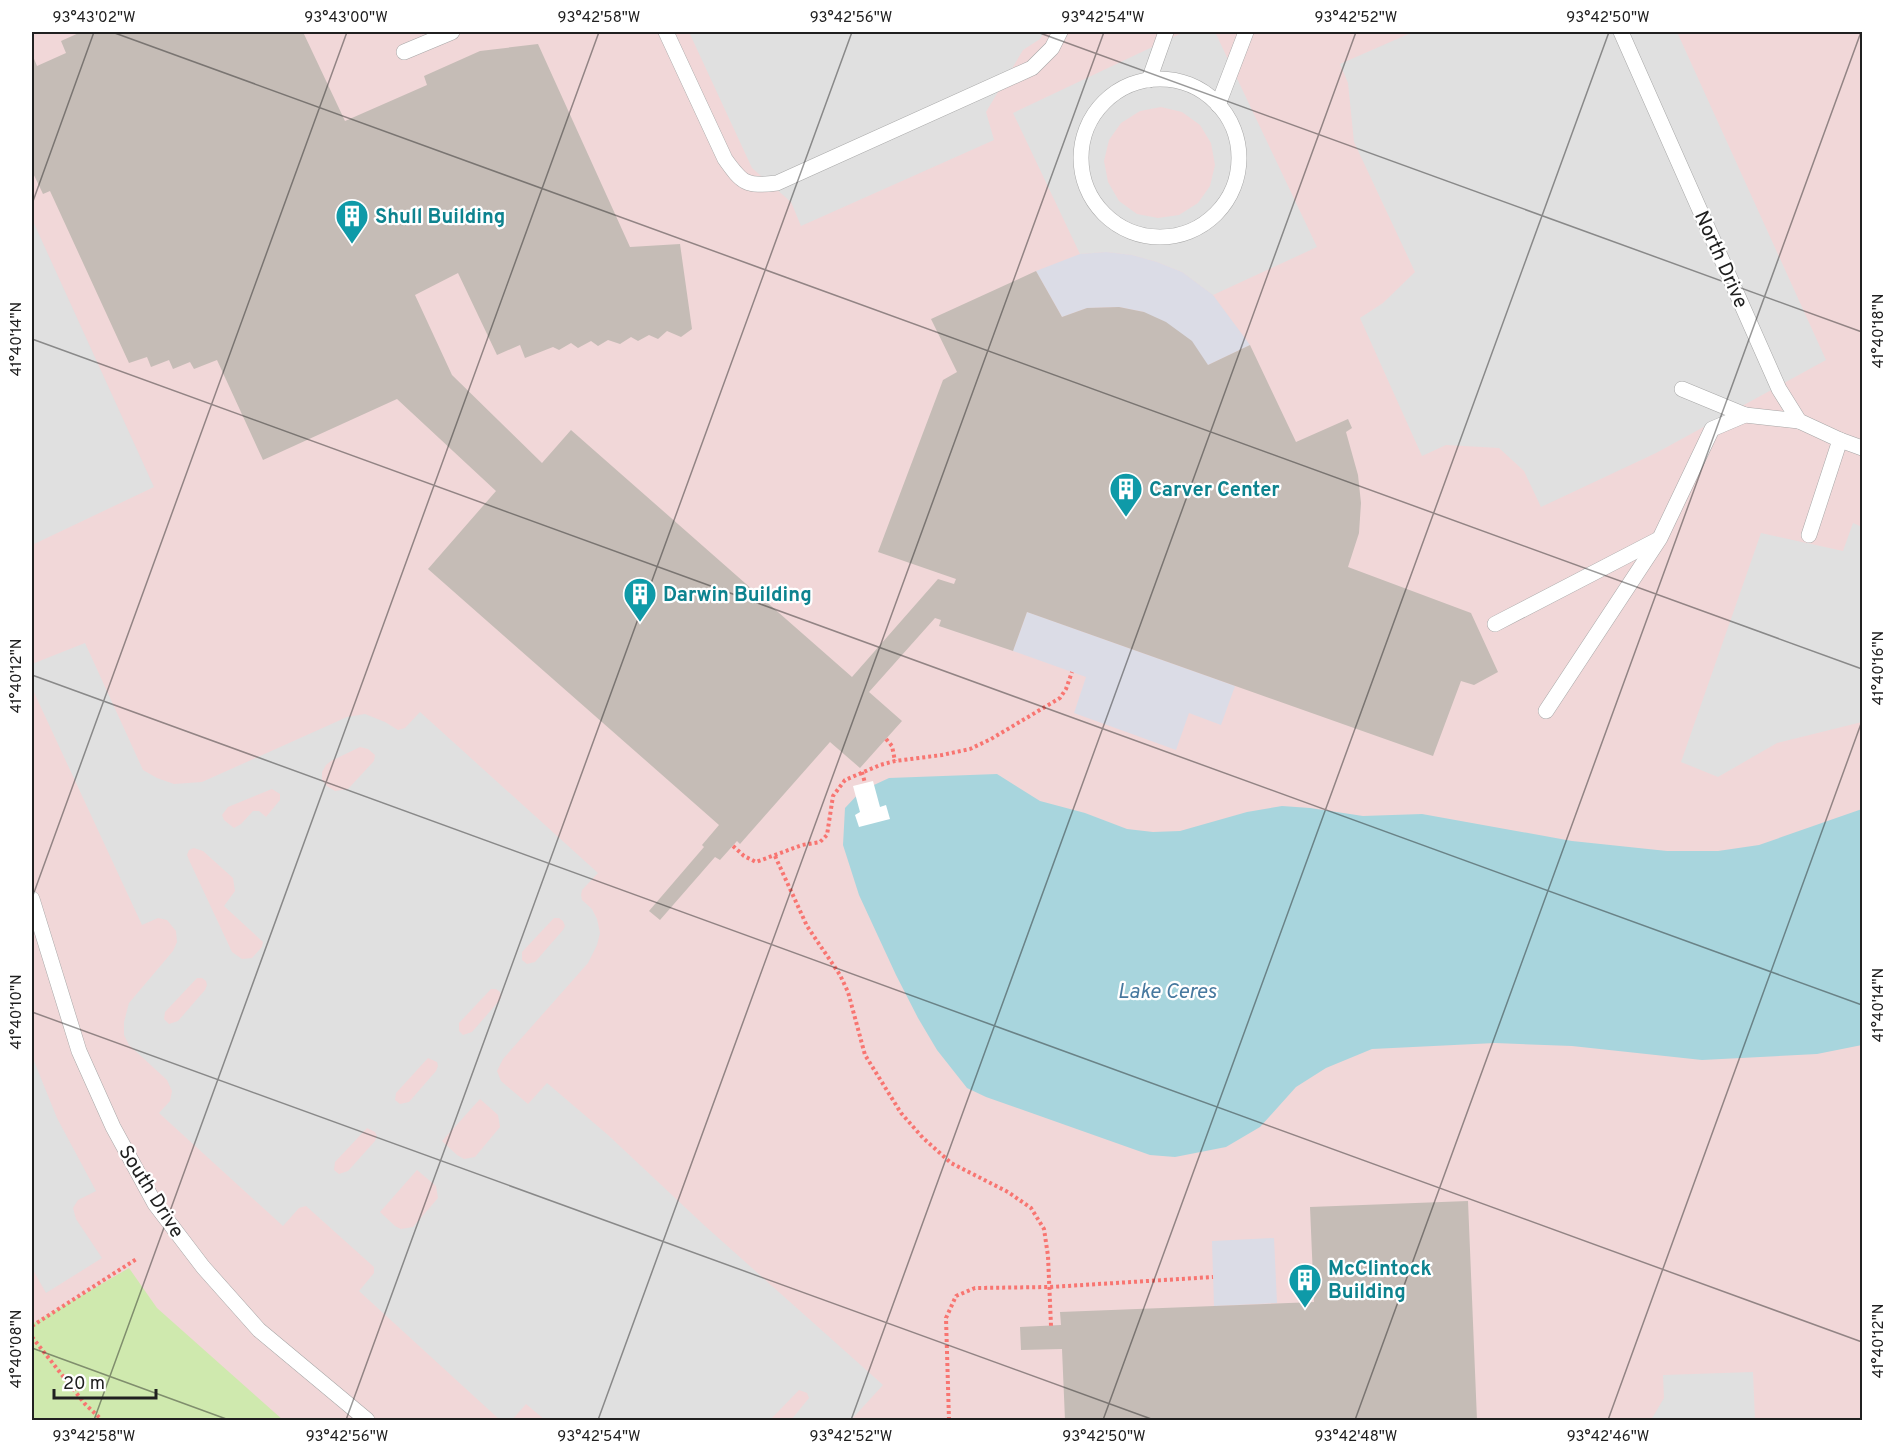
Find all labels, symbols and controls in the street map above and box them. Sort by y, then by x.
text: 93°43'02"W [52,9,136,28]
text: 93°43'00"W [304,9,388,28]
text: 93°42'58"W [558,9,640,28]
text: 93°42'56"W [810,9,892,28]
text: 93°42'54"W [1061,9,1145,28]
text: 93°42'52"W [1315,9,1397,28]
text: 93°42'50"W [1566,9,1650,28]
building icon: Shull Building [334,198,370,245]
place label: Shull Building [375,205,505,231]
street label: North Drive [1687,207,1753,313]
text: 41°40'18"N [1870,294,1889,368]
text: 41°40'14"N [8,302,27,376]
building icon: Carver Center [1108,471,1144,518]
place label: Carver Center [1149,478,1280,504]
building icon: Darwin Building [622,576,658,623]
place label: Darwin Building [663,583,812,609]
text: 41°40'16"N [1870,631,1889,705]
text: 41°40'12"N [8,639,27,713]
text: 41°40'14"N [1870,968,1889,1042]
text: 41°40'10"N [8,974,27,1050]
water label: Lake Ceres [1118,979,1217,1006]
street label: South Drive [112,1141,189,1243]
place label: McClintock Building [1328,1257,1432,1306]
building icon: McClintock Building [1287,1262,1323,1309]
text: 41°40'12"N [1870,1304,1889,1378]
text: 41°40'08"N [8,1310,27,1388]
scale bar [54,1362,156,1400]
text: 20 m [63,1373,105,1396]
text: 93°42'58"W [53,1428,135,1447]
text: 93°42'56"W [306,1428,388,1447]
text: 93°42'54"W [557,1428,641,1447]
text: 93°42'52"W [810,1428,892,1447]
text: 93°42'50"W [1062,1428,1146,1447]
text: 93°42'48"W [1315,1428,1397,1447]
text: 93°42'46"W [1567,1428,1649,1447]

